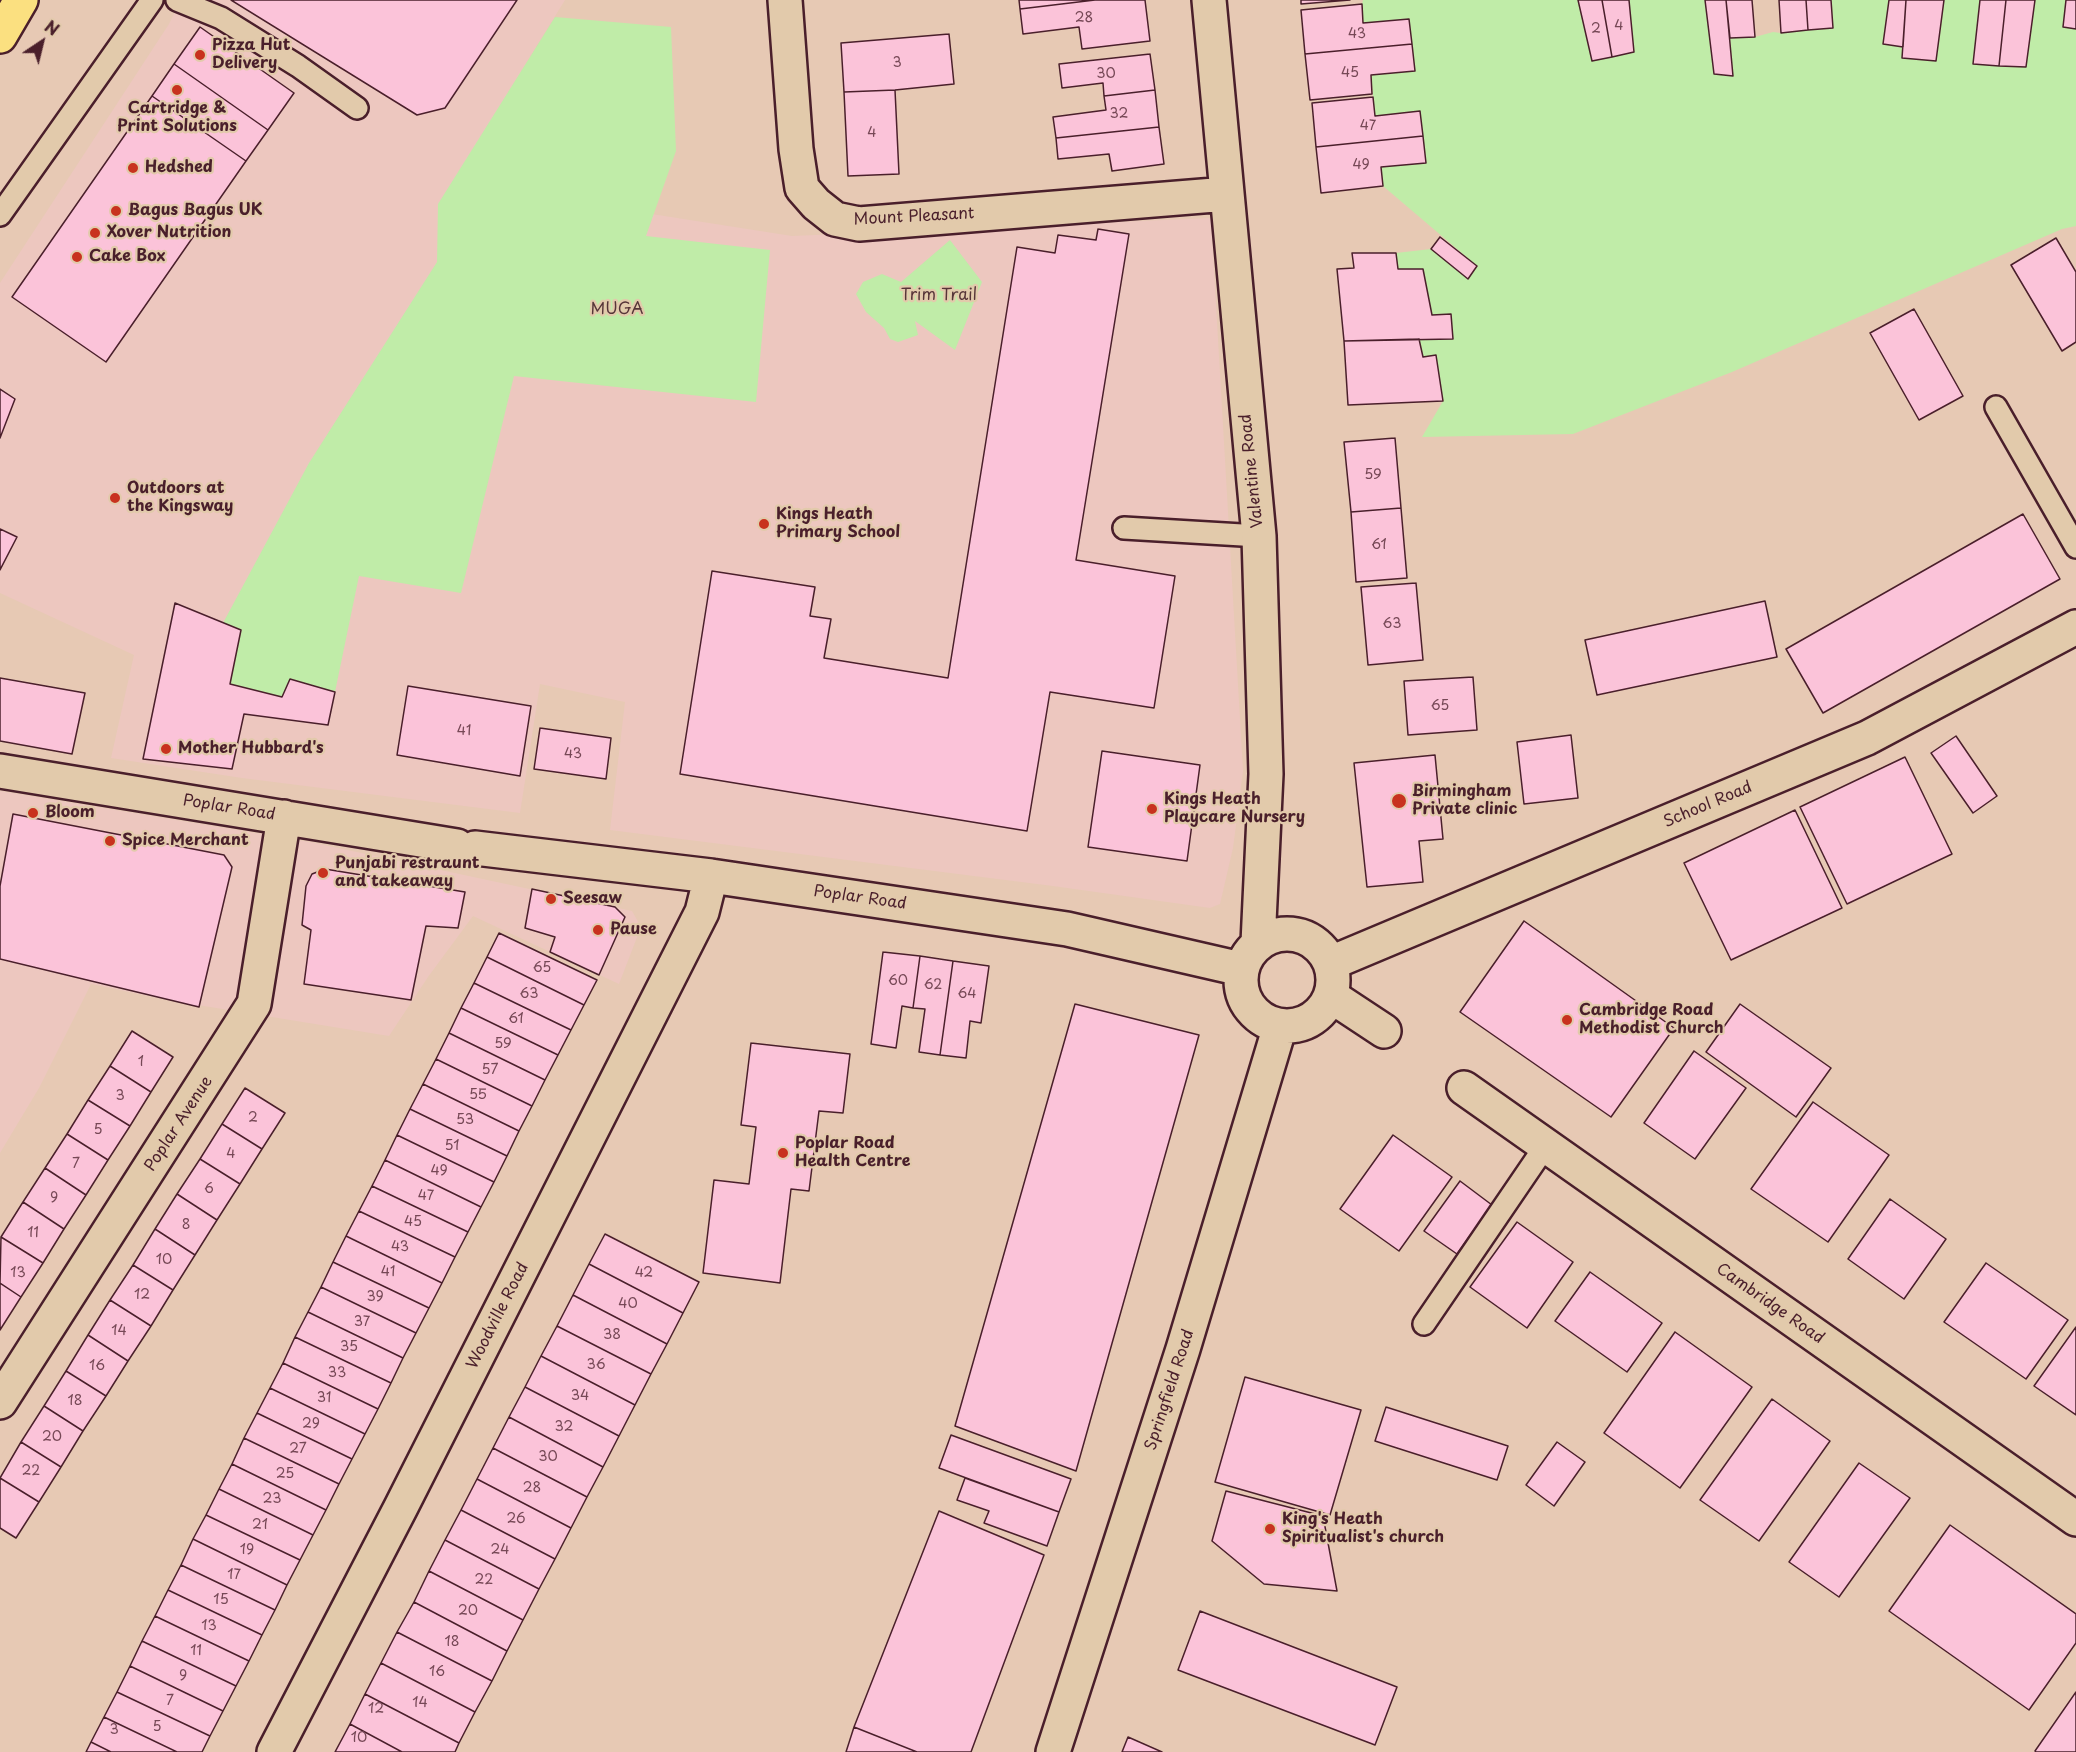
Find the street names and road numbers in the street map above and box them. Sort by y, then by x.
street label: Mount Pleasant [853,204,975,230]
street label: Valentine Road [1236,413,1268,529]
street label: School Road [1661,778,1755,832]
street label: Poplar Road [181,791,277,825]
street label: Poplar Road [812,882,908,914]
street label: Poplar Avenue [141,1073,217,1175]
street label: Woodville Road [463,1260,533,1372]
street label: Cambridge Road [1712,1260,1828,1348]
street label: Springfield Road [1141,1327,1199,1453]

